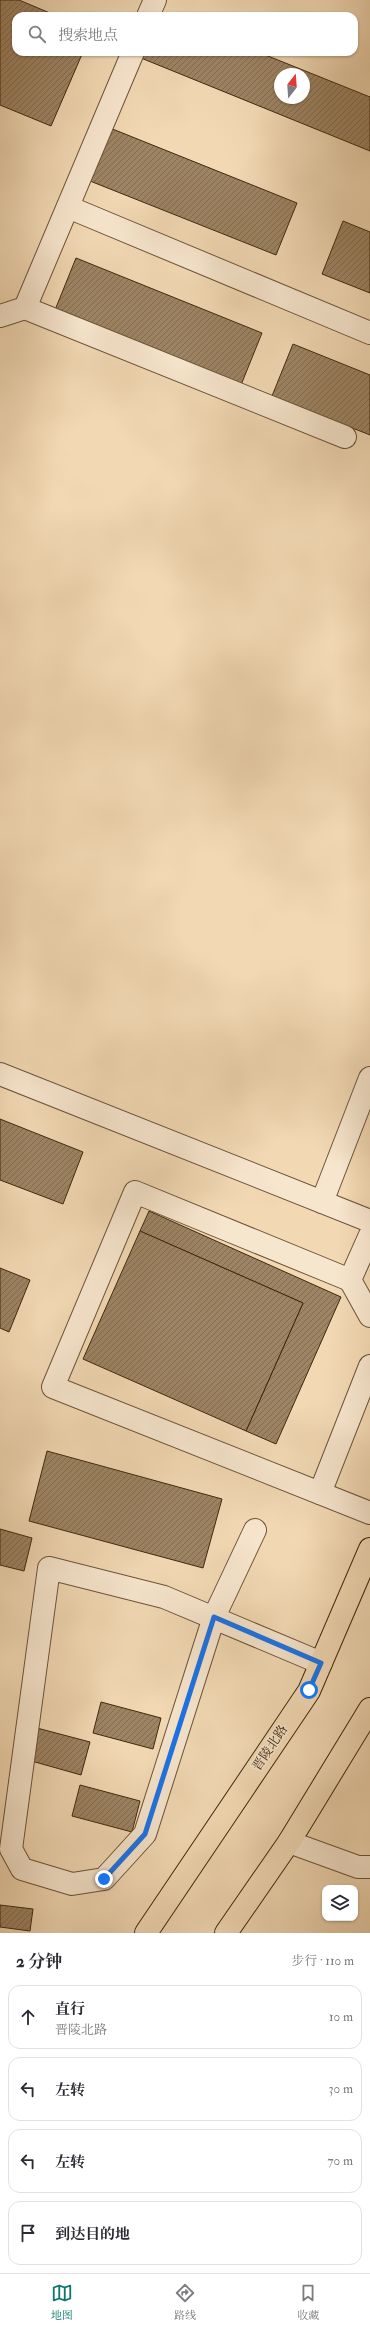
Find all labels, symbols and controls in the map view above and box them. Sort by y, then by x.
search box [12,12,358,56]
icon: search [26,23,48,45]
text: 搜索地点 [58,26,118,45]
north arrow [274,68,310,104]
route start [300,1681,318,1699]
street label: 晋陵北路 [249,1722,291,1774]
route end [95,1870,113,1888]
map controls [322,1885,358,1921]
button: layers [322,1885,358,1921]
text: 2 分钟 [16,1951,62,1972]
text: 步行 · 110 m [291,1953,354,1969]
text: 直行 [55,2000,85,2019]
icon: ahead [17,2006,39,2028]
text: 10 m [329,2009,353,2025]
text: 晋陵北路 [55,2022,107,2038]
icon: left [17,2078,39,2100]
text: 左转 [55,2081,85,2100]
text: 30 m [329,2081,353,2097]
icon: left [17,2150,39,2172]
text: 左转 [55,2153,85,2172]
text: 70 m [328,2153,353,2169]
icon: arrive [17,2222,39,2244]
text: 到达目的地 [55,2225,130,2244]
tab: 地图 [51,2282,73,2322]
tab: 路线 [174,2282,196,2322]
tab: 收藏 [297,2282,319,2322]

